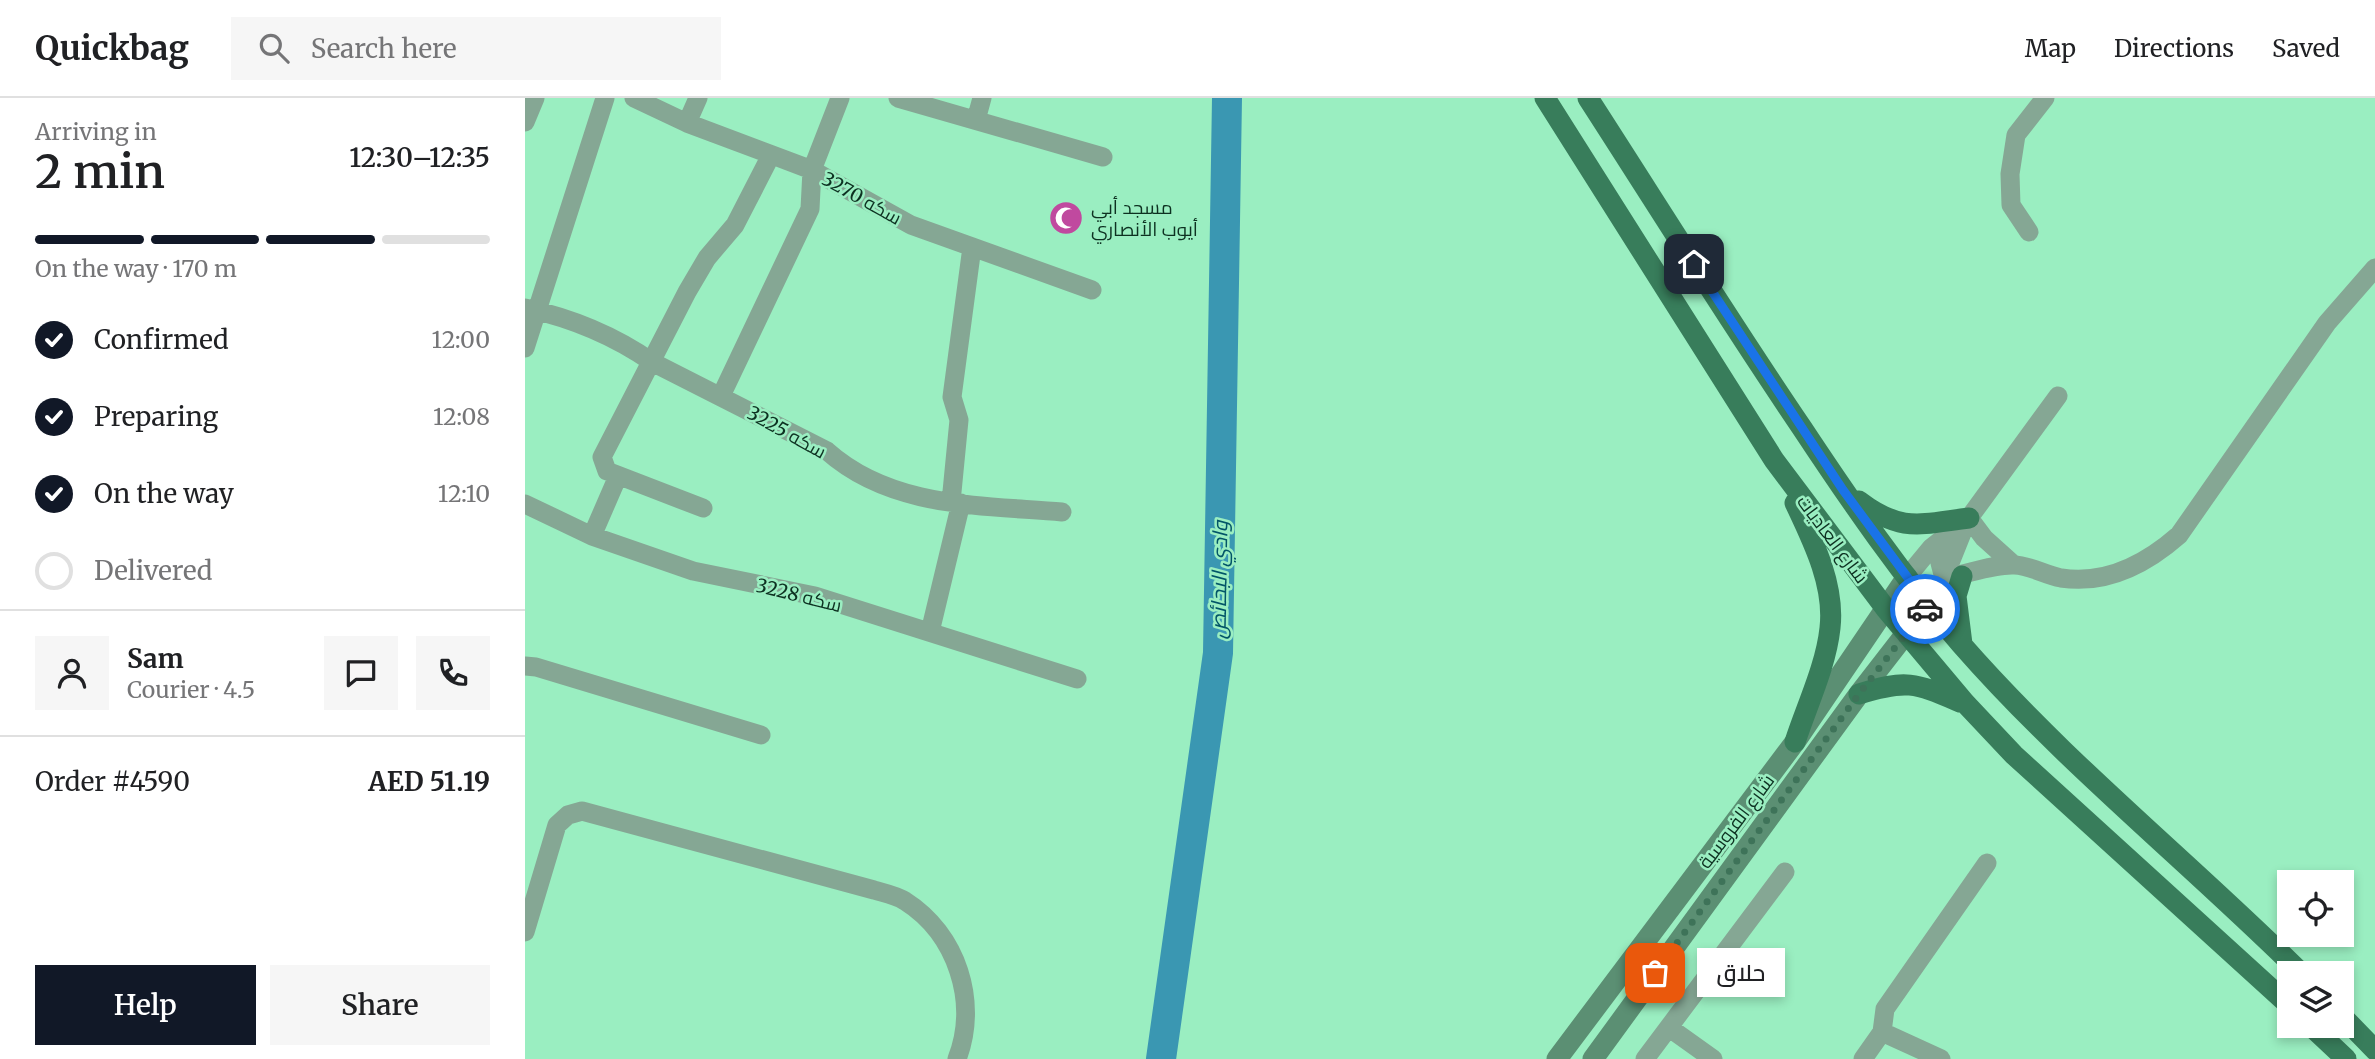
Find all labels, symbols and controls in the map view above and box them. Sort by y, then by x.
search box [231,17,721,80]
text: Quickbag [35,28,189,69]
icon: search [255,29,293,67]
text: Search here [311,32,457,65]
text: Map [2025,33,2076,64]
text: Directions [2114,33,2234,64]
text: Saved [2272,33,2340,64]
text: Arriving in [35,117,157,146]
text: 12:30–12:35 [349,141,490,174]
text: 2 min [35,143,165,201]
street label: سكه 3270 [818,166,906,230]
place label: مسجد أبي أيوب الأنصاري [1091,195,1198,244]
mosque icon: مسجد أبي أيوب الأنصاري [1047,199,1085,237]
pin [1664,234,1724,294]
icon: home [1675,245,1713,283]
text: On the way · 170 m [35,254,237,283]
icon: check [35,321,73,359]
text: Confirmed [94,323,229,356]
text: 12:00 [432,325,490,354]
icon: check [35,398,73,436]
text: Preparing [94,400,218,433]
street label: سكه 3225 [743,401,831,463]
text: 12:08 [433,402,490,431]
icon: check [35,475,73,513]
text: On the way [94,477,234,510]
text: 12:10 [438,479,490,508]
street label: شارع العاديات [1790,490,1874,589]
water label: وادي البحائص [1204,519,1238,640]
text: Delivered [94,554,213,587]
street label: سكه 3228 [754,573,844,617]
courier [1890,574,1960,644]
icon: car [1906,590,1944,628]
button: person [35,636,109,710]
button: chat [324,636,398,710]
button: phone [416,636,490,710]
text: Sam [127,642,184,675]
text: Courier · 4.5 [127,675,255,704]
text: Order #4590 [35,765,190,798]
text: AED 51.19 [368,765,490,798]
street label: شارع الفروسية [1693,769,1781,874]
map controls [2277,870,2354,1038]
button: locate [2277,870,2354,947]
pin [1625,943,1685,1003]
callout: حلاق [1697,948,1785,998]
icon: bag [1636,954,1674,992]
text: حلاق [1717,958,1765,987]
button: layers [2277,961,2354,1038]
button: Help [35,965,256,1045]
button: Share [270,965,490,1045]

